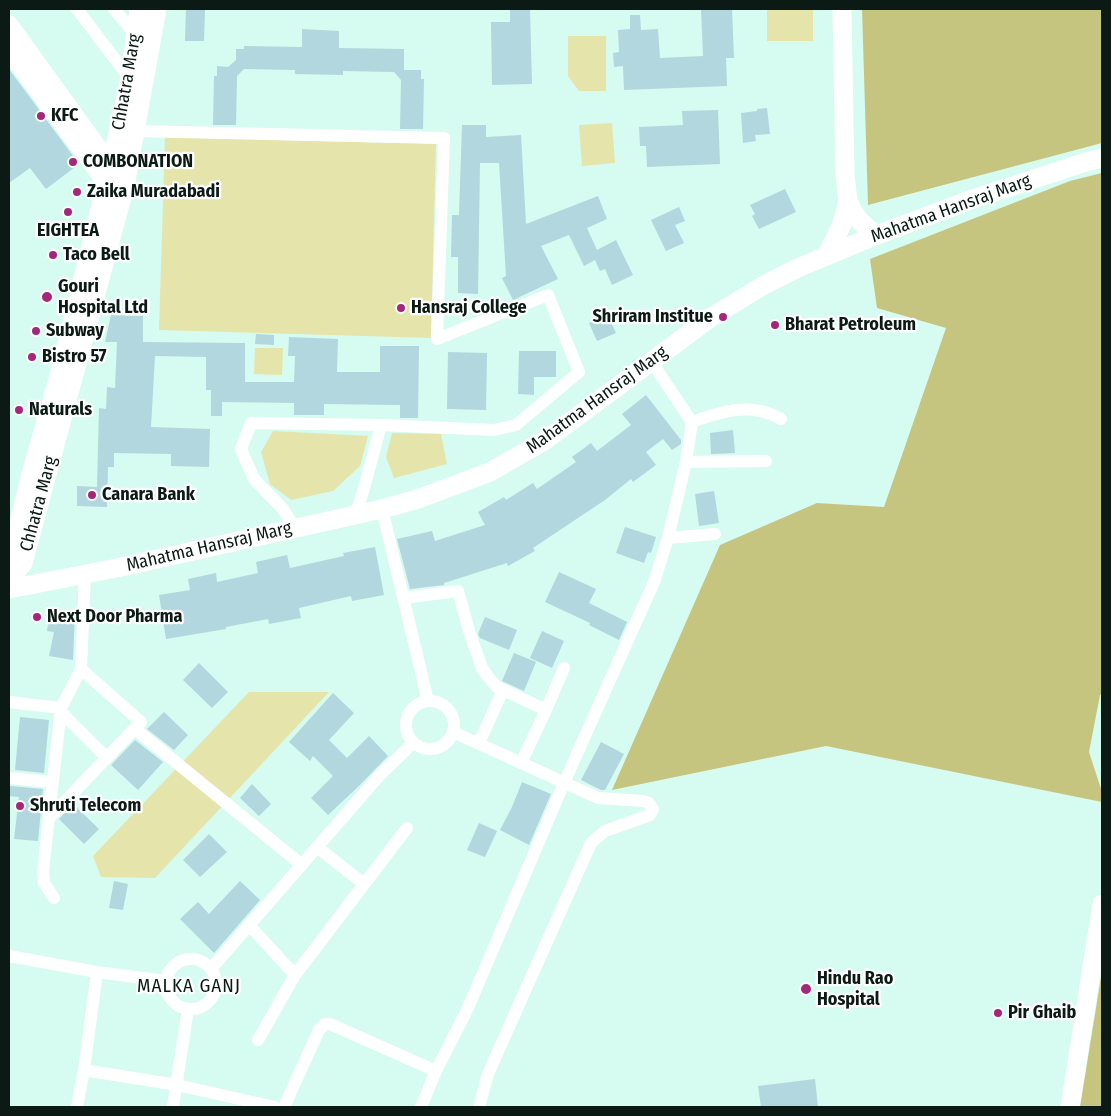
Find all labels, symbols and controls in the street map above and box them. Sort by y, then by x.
street label: Chhatra Marg [108,32,146,132]
place label: KFC [51,105,78,127]
marker: KFC [35,110,47,122]
place label: COMBONATION [83,151,193,173]
marker: COMBONATION [67,156,79,168]
street label: Mahatma Hansraj Marg [868,170,1034,248]
place label: Zaika Muradabadi [87,181,220,203]
marker: Zaika Muradabadi [71,186,83,198]
marker: EIGHTEA [62,206,74,218]
place label: EIGHTEA [37,220,99,242]
place label: Taco Bell [63,244,130,266]
marker: Taco Bell [47,249,59,261]
place label: Gouri Hospital Ltd [58,276,148,318]
marker: Gouri Hospital Ltd [40,290,54,304]
place label: Hansraj College [411,297,527,319]
marker: Hansraj College [395,302,407,314]
place label: Shriram Institue [593,306,713,328]
marker: Shriram Institue [717,311,729,323]
place label: Bharat Petroleum [785,314,916,336]
marker: Bharat Petroleum [769,319,781,331]
place label: Subway [46,320,104,342]
marker: Subway [30,325,42,337]
street label: Mahatma Hansraj Marg [522,342,672,458]
place label: Bistro 57 [42,346,106,368]
marker: Bistro 57 [26,351,38,363]
place label: Naturals [29,399,92,421]
marker: Naturals [13,404,25,416]
street label: Chhatra Marg [16,454,62,554]
place label: Canara Bank [102,484,195,506]
marker: Canara Bank [86,489,98,501]
street label: Mahatma Hansraj Marg [124,517,294,577]
place label: Next Door Pharma [47,606,183,628]
marker: Next Door Pharma [31,611,43,623]
place label: Shruti Telecom [30,795,141,817]
marker: Shruti Telecom [14,800,26,812]
place label: Hindu Rao Hospital [817,968,893,1011]
district label: MALKA GANJ [136,976,242,998]
marker: Hindu Rao Hospital [799,982,813,996]
place label: Pir Ghaib [1008,1002,1076,1024]
marker: Pir Ghaib [992,1007,1004,1019]

